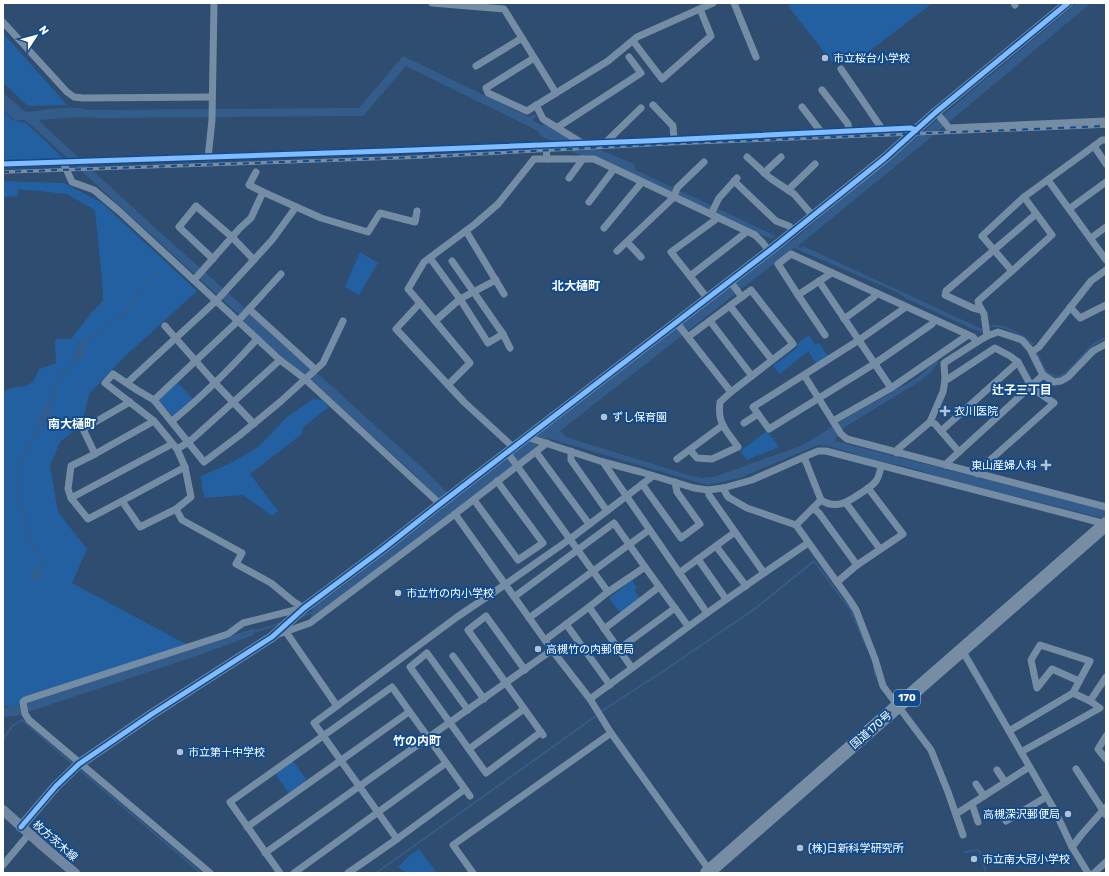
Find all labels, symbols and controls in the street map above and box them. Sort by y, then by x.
north arrow [16,16,56,56]
text: N [36,23,51,38]
place label: 市立桜台小学校 [833,52,910,65]
marker: 市立桜台小学校 [820,53,830,63]
district label: 北大樋町 [552,279,600,293]
district label: 辻子三丁目 [992,383,1052,397]
marker: 衣川医院 [939,405,951,417]
place label: 衣川医院 [954,405,998,418]
place label: ずし保育園 [612,411,667,424]
marker: ずし保育園 [599,412,609,422]
district label: 南大樋町 [48,417,96,431]
place label: 東山産婦人科 [971,459,1037,472]
marker: 東山産婦人科 [1040,459,1052,471]
place label: 市立竹の内小学校 [406,587,494,600]
marker: 市立竹の内小学校 [393,588,403,598]
place label: 高槻竹の内郵便局 [546,643,634,656]
marker: 高槻竹の内郵便局 [533,644,543,654]
road number: 170 [894,690,920,706]
street label: 国道170号 [848,709,894,751]
district label: 竹の内町 [393,734,441,748]
place label: 市立第十中学校 [188,746,265,759]
marker: 市立第十中学校 [175,747,185,757]
place label: 高槻深沢郵便局 [983,808,1060,821]
marker: 高槻深沢郵便局 [1063,809,1073,819]
street label: 枚方茨木線 [30,818,80,864]
place label: (株)日新科学研究所 [808,842,904,855]
marker: (株)日新科学研究所 [795,843,805,853]
place label: 市立南大冠小学校 [982,853,1070,866]
marker: 市立南大冠小学校 [969,854,979,864]

